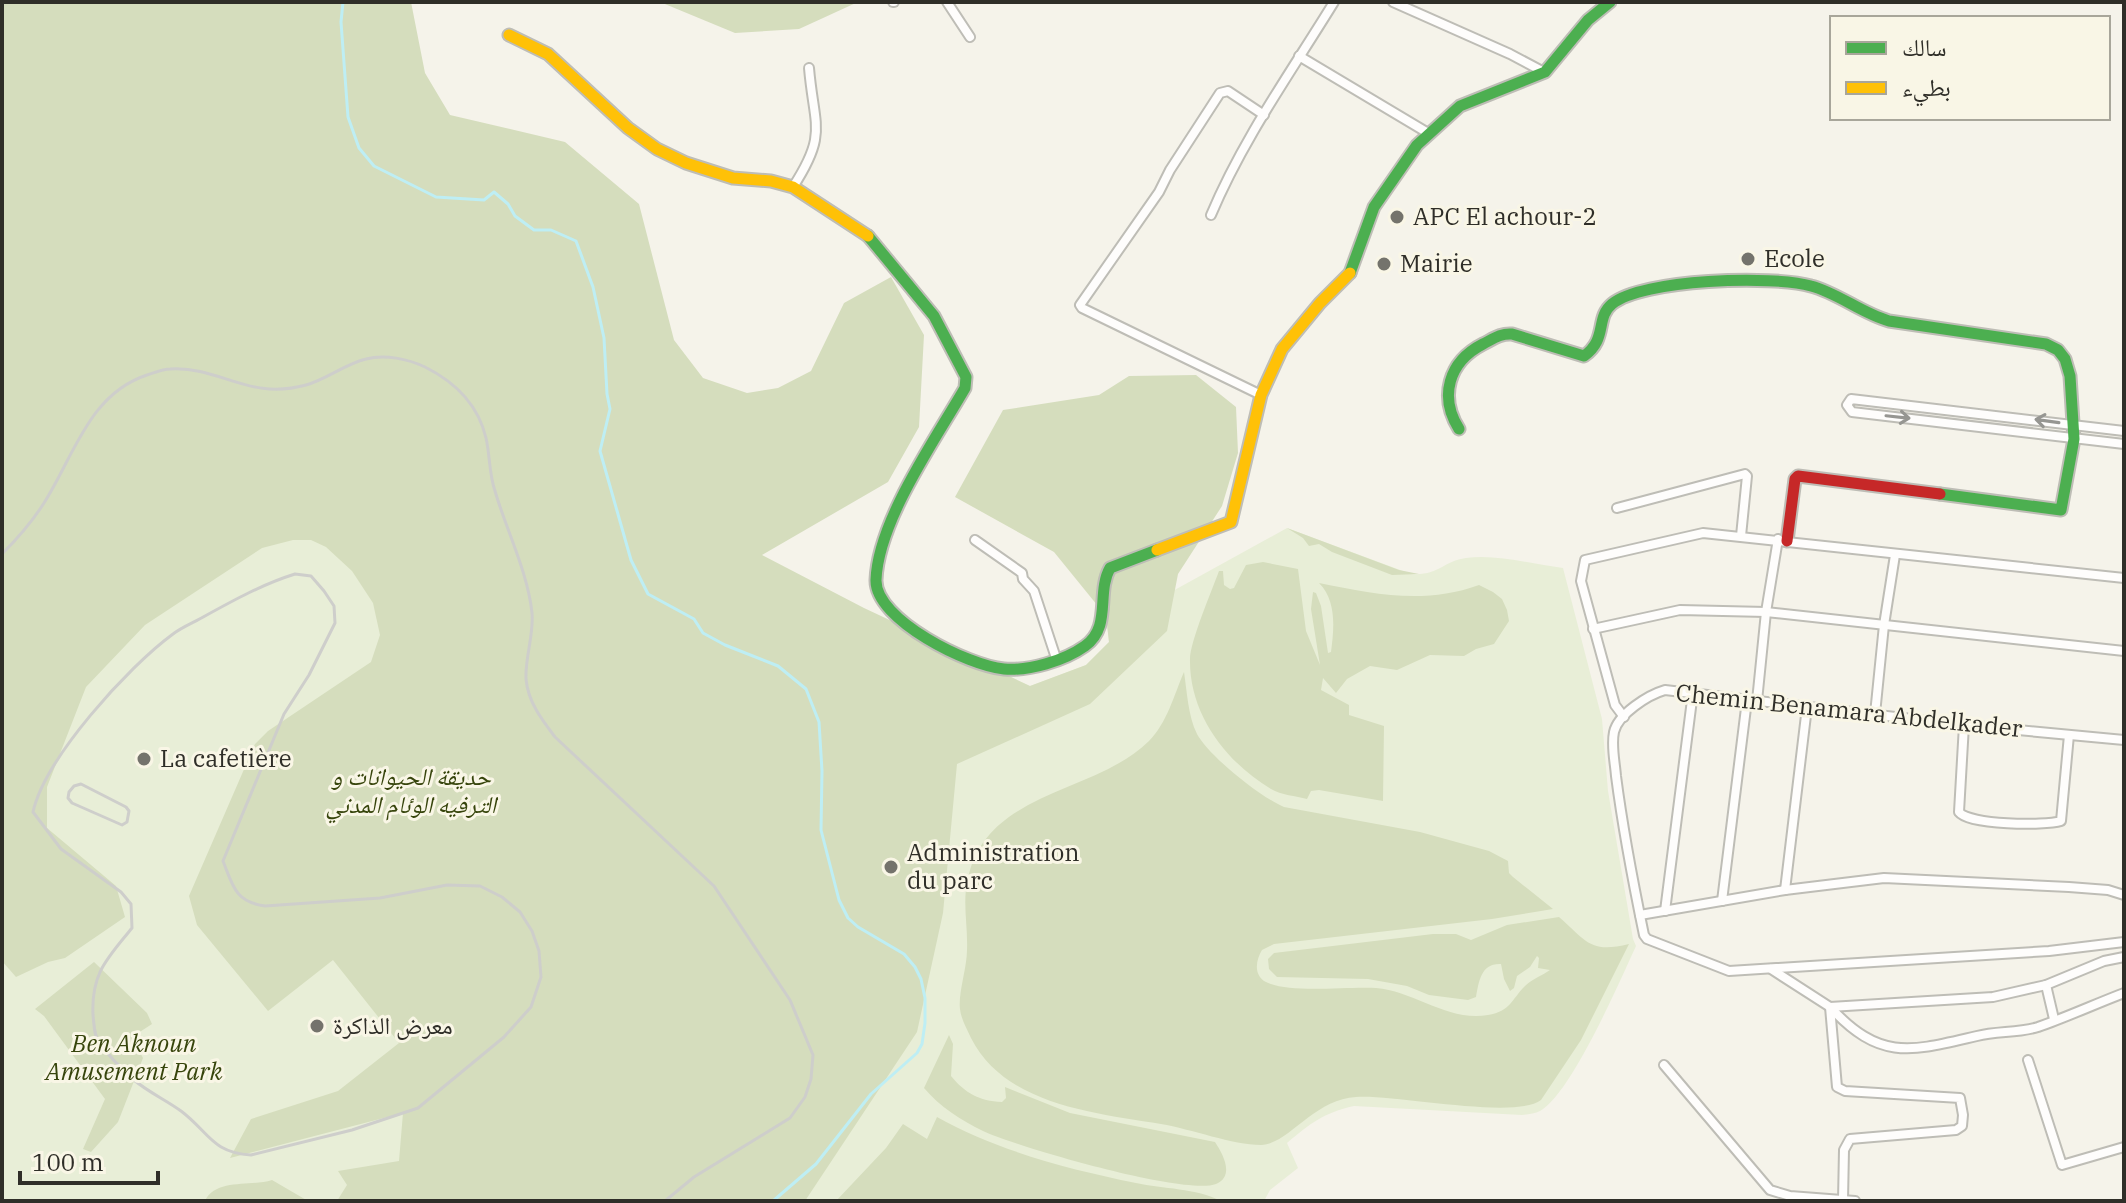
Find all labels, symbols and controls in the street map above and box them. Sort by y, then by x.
legend [1830,16,2110,120]
text: سالك [1902,31,1947,63]
text: بطيء [1902,71,1951,107]
place label: APC El achour-2 [1413,200,1597,232]
marker: APC El achour-2 [1388,208,1406,226]
place label: Ecole [1764,242,1825,274]
place label: Mairie [1400,247,1473,279]
marker: Ecole [1739,250,1757,268]
marker: Mairie [1375,255,1393,273]
one-way arrow [1884,409,1911,424]
one-way arrow [2034,413,2060,428]
street label: Chemin Benamara Abdelkader [1674,676,2024,744]
place label: La cafetière [160,742,292,774]
marker: La cafetière [135,750,153,768]
park label: حديقة الحيوانات و الترفيه الوئام المدني [326,760,499,824]
place label: Administration du parc [907,836,1080,896]
marker: Administration du parc [882,858,900,876]
place label: معرض الذاكرة [333,1009,453,1041]
marker: معرض الذاكرة [308,1017,326,1035]
park label: Ben Aknoun Amusement Park [44,1027,223,1087]
scale bar [20,1135,158,1185]
text: 100 m [32,1146,104,1178]

